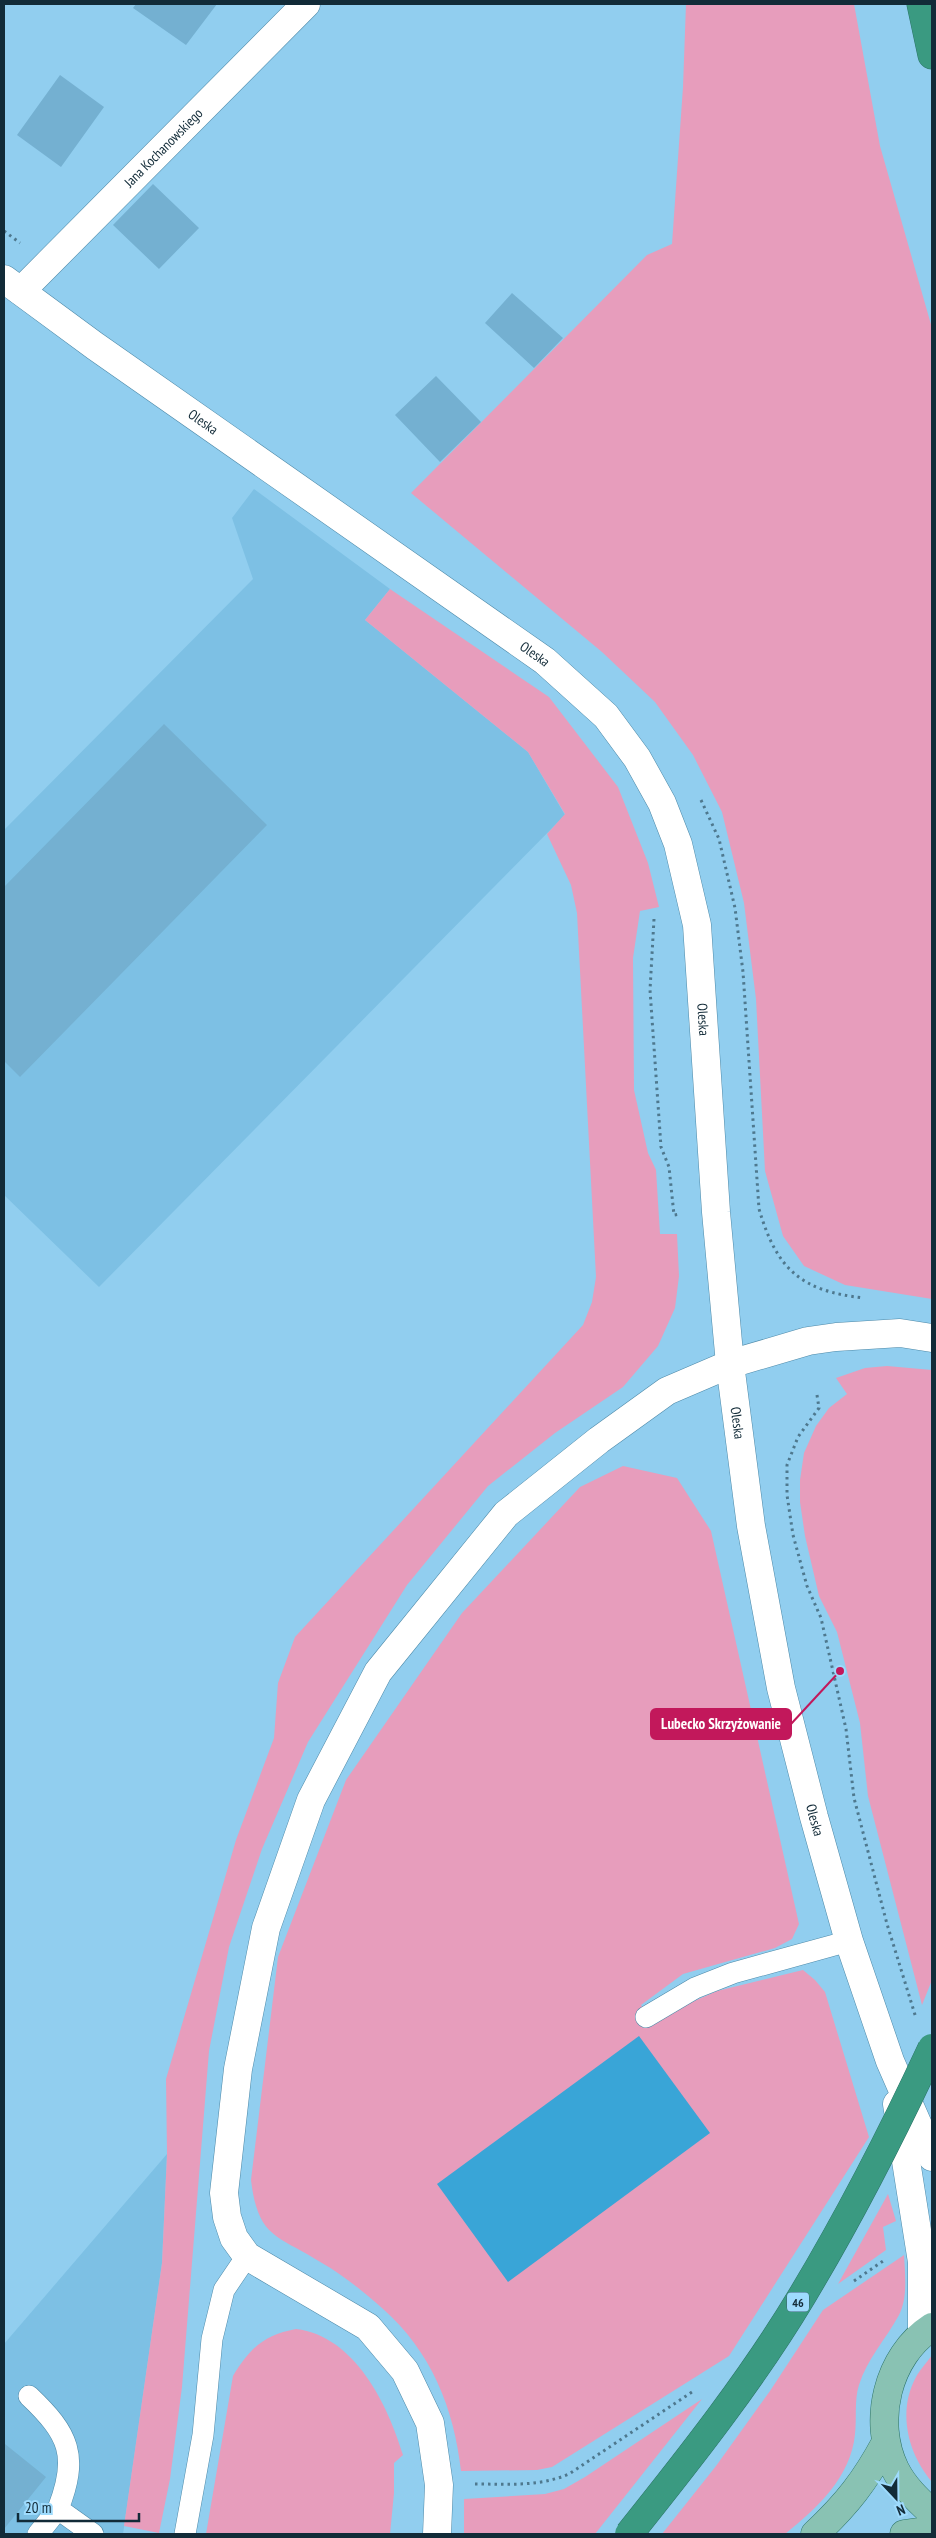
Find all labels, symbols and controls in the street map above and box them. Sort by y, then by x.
street label: Jana Kochanowskiego [120,104,206,192]
street label: Oleska [185,405,222,438]
street label: Oleska [516,637,554,670]
street label: Oleska [693,1003,713,1036]
street label: Oleska [727,1406,749,1440]
callout: Lubecko Skrzyżowanie [651,1709,791,1739]
text: Lubecko Skrzyżowanie [661,1714,781,1733]
street label: Oleska [802,1802,828,1838]
road number: 46 [787,2292,809,2312]
north arrow [871,2473,921,2523]
scale bar [18,2490,139,2522]
text: 20 m [25,2498,51,2517]
text: N [894,2500,908,2520]

